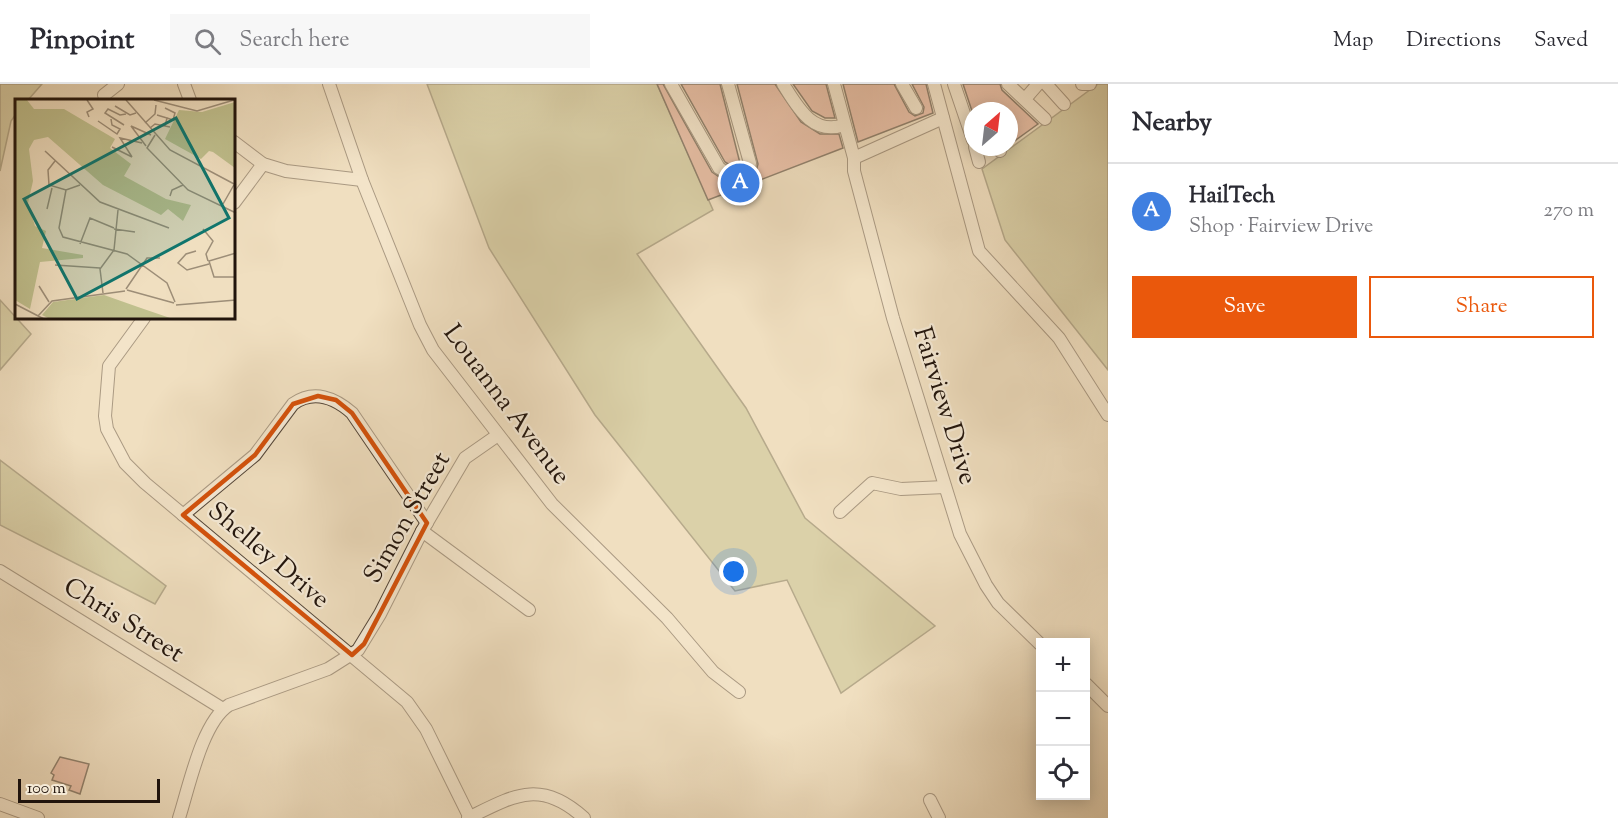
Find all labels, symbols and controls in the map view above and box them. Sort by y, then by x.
search box [170,14,590,68]
text: Pinpoint [30,21,134,61]
icon: search [191,25,224,58]
text: Search here [239,25,350,57]
text: Map [1333,26,1373,56]
text: Directions [1406,26,1501,56]
text: Saved [1534,26,1588,56]
inset map [15,99,236,320]
north arrow [964,102,1018,156]
text: Nearby [1132,105,1212,142]
pin: A [720,160,760,206]
text: HailTech [1189,181,1275,213]
text: A [1143,197,1160,226]
text: 270 m [1544,197,1594,226]
text: Shop · Fairview Drive [1189,213,1373,242]
button: Save [1132,276,1357,338]
button: Share [1369,276,1594,338]
street label: Louanna Avenue [433,317,579,493]
street label: Fairview Drive [902,323,986,489]
street label: Simon Street [355,445,461,591]
street label: Shelley Drive [199,494,337,618]
your location [719,557,748,586]
street label: Chris Street [56,569,191,673]
map controls [1036,638,1090,800]
button: + [1036,638,1090,692]
button: − [1036,692,1090,746]
button: locate [1036,746,1090,800]
scale bar [18,776,160,804]
text: 100 m [27,778,66,801]

